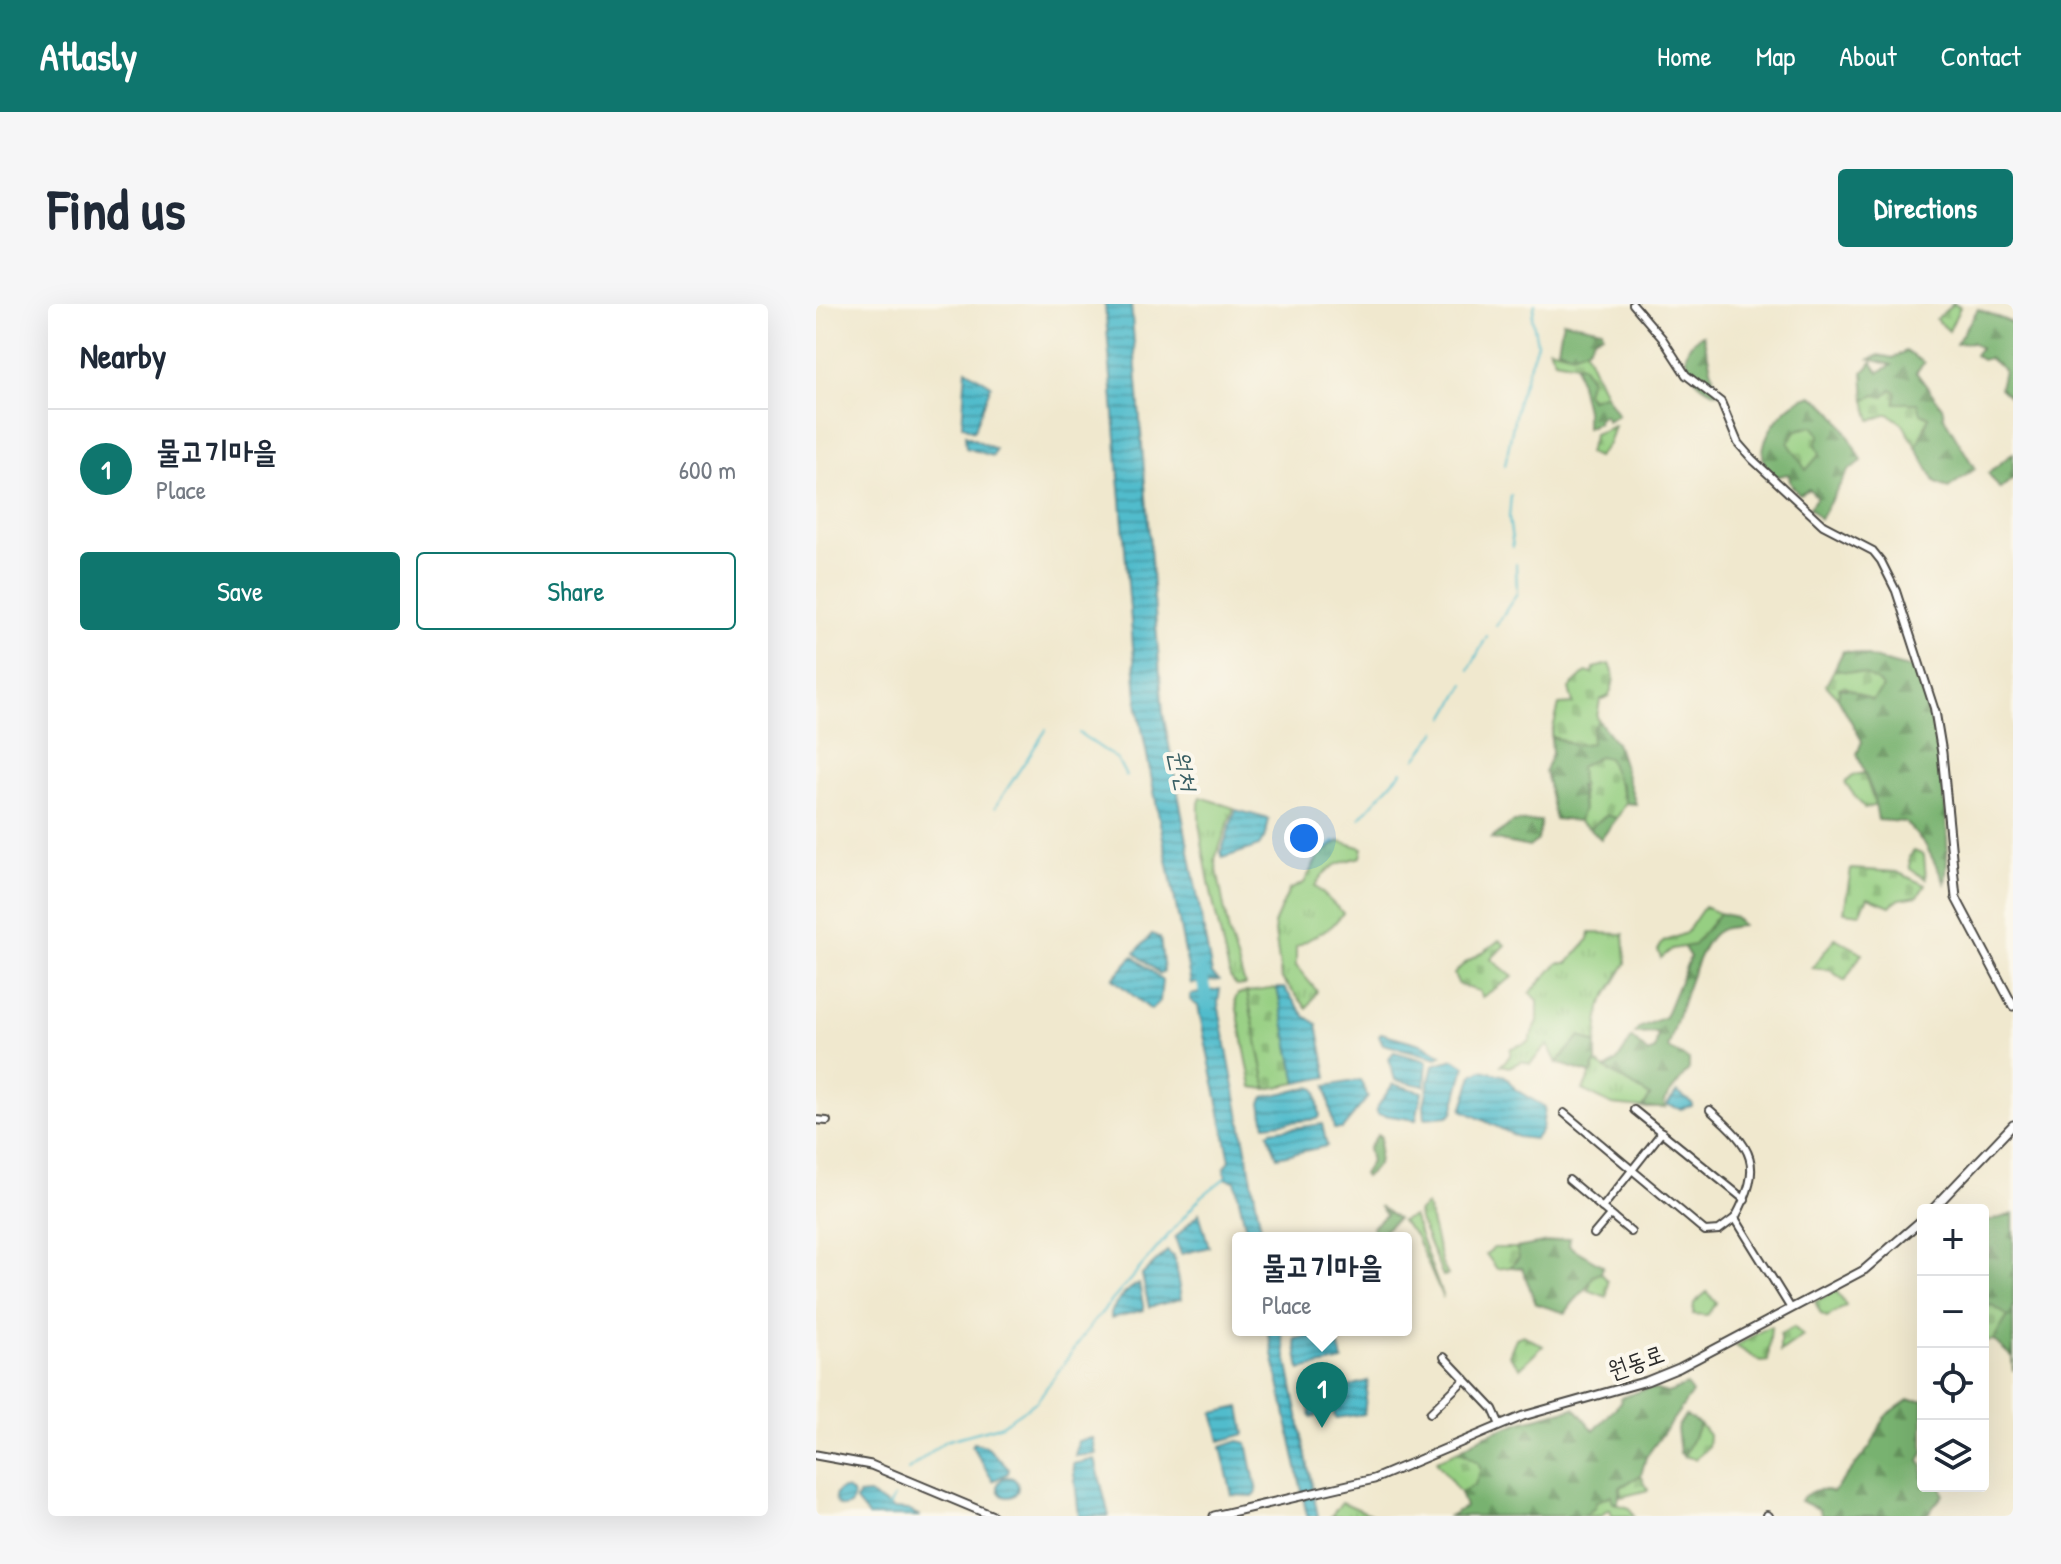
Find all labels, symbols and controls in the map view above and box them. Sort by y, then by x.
text: Atlasly [40,30,137,82]
text: Home [1657,37,1712,75]
text: Map [1756,37,1795,75]
text: About [1839,37,1897,75]
text: Contact [1941,37,2021,75]
button: Directions [1838,169,2013,247]
text: Find us [48,171,186,246]
text: Nearby [80,333,166,379]
text: 물고기마을 [156,431,277,471]
text: 1 [101,452,111,487]
text: 600 m [679,452,736,487]
text: Place [156,472,206,507]
button: Save [80,552,400,630]
button: Share [416,552,736,630]
water label: 원천 [1162,746,1206,797]
your location [1284,818,1324,858]
map controls [1917,1204,1989,1492]
button: + [1917,1204,1989,1276]
popup [1232,1232,1412,1336]
text: 물고기마을 [1262,1246,1382,1286]
button: − [1917,1276,1989,1348]
text: Place [1262,1287,1312,1322]
street label: 원동로 [1603,1336,1668,1386]
button: locate [1917,1348,1989,1420]
pin: 1 [1296,1362,1348,1428]
button: layers [1917,1420,1989,1492]

